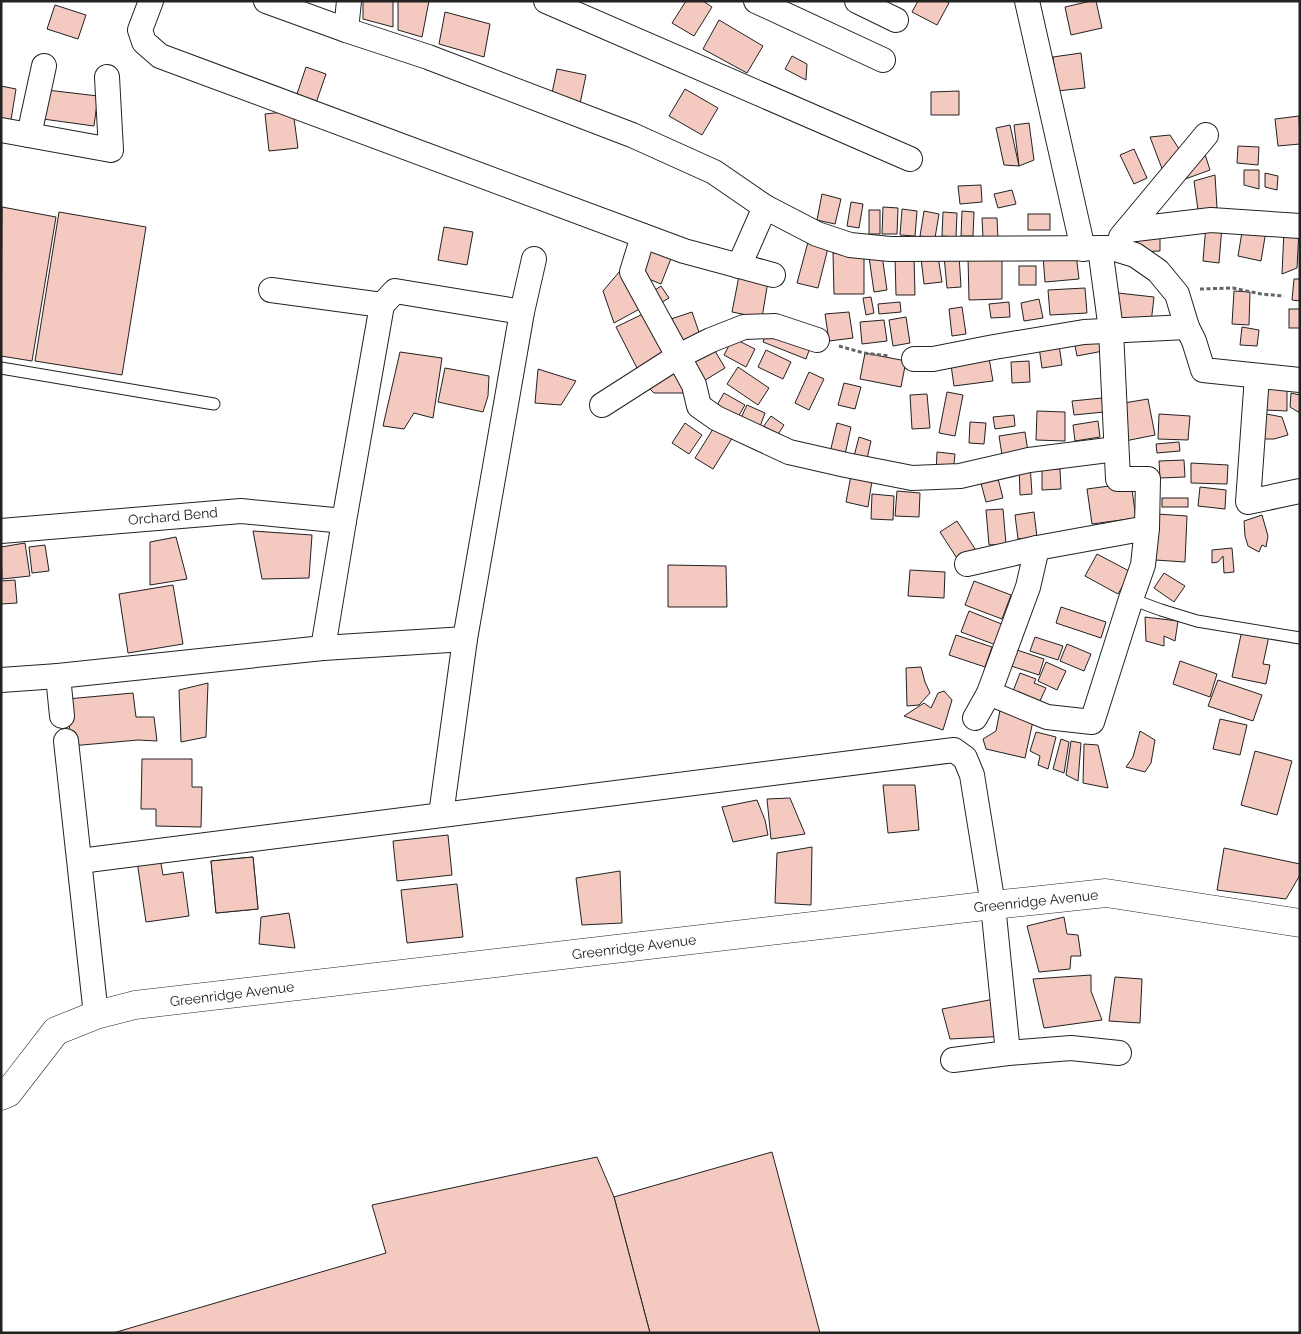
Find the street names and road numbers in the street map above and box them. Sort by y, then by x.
street label: Orchard Bend [127,504,219,528]
street label: Greenridge Avenue [973,887,1099,915]
street label: Greenridge Avenue [571,931,697,963]
street label: Greenridge Avenue [169,978,295,1010]

